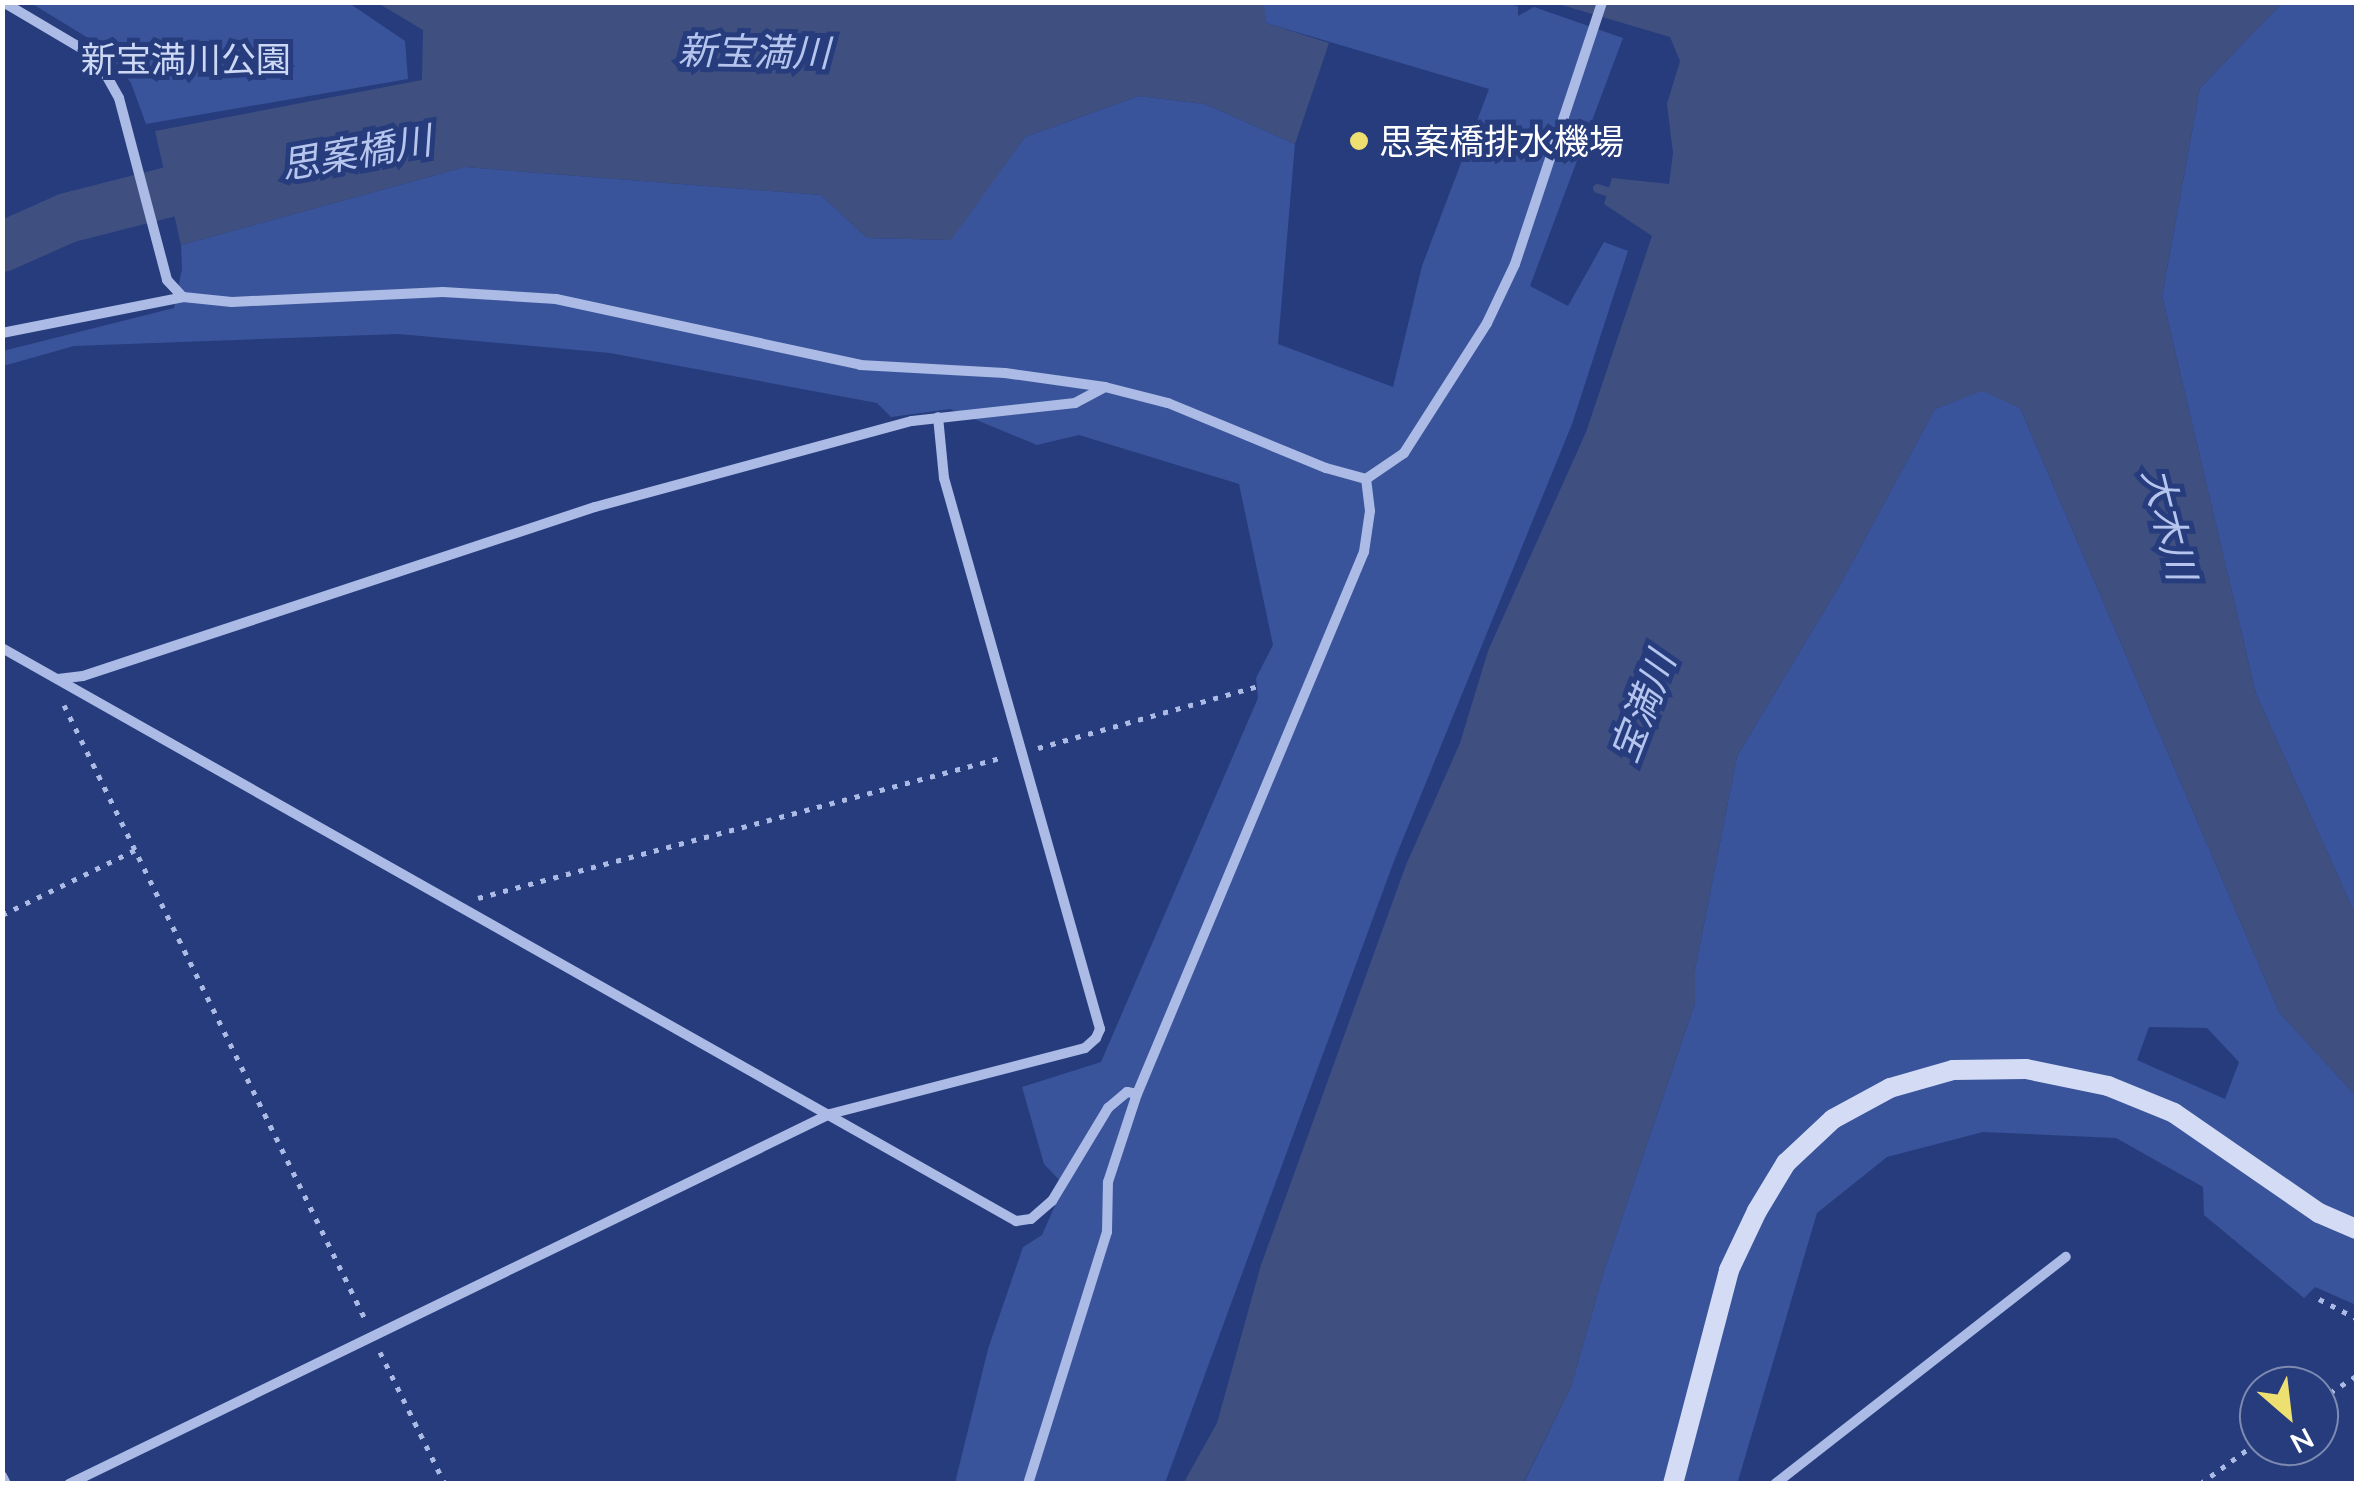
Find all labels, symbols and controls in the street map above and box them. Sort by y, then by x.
water label: 新宝満川 [678,28,830,76]
park label: 新宝満川公園 [81,38,291,80]
water label: 思案橋川 [277,117,435,189]
place label: 思案橋排水機場 [1379,120,1624,162]
marker: 思案橋排水機場 [1348,130,1370,152]
water label: 大木川 [2133,463,2205,585]
water label: 宝満川 [1601,646,1685,768]
north arrow [2239,1366,2339,1466]
text: N [2285,1421,2320,1462]

